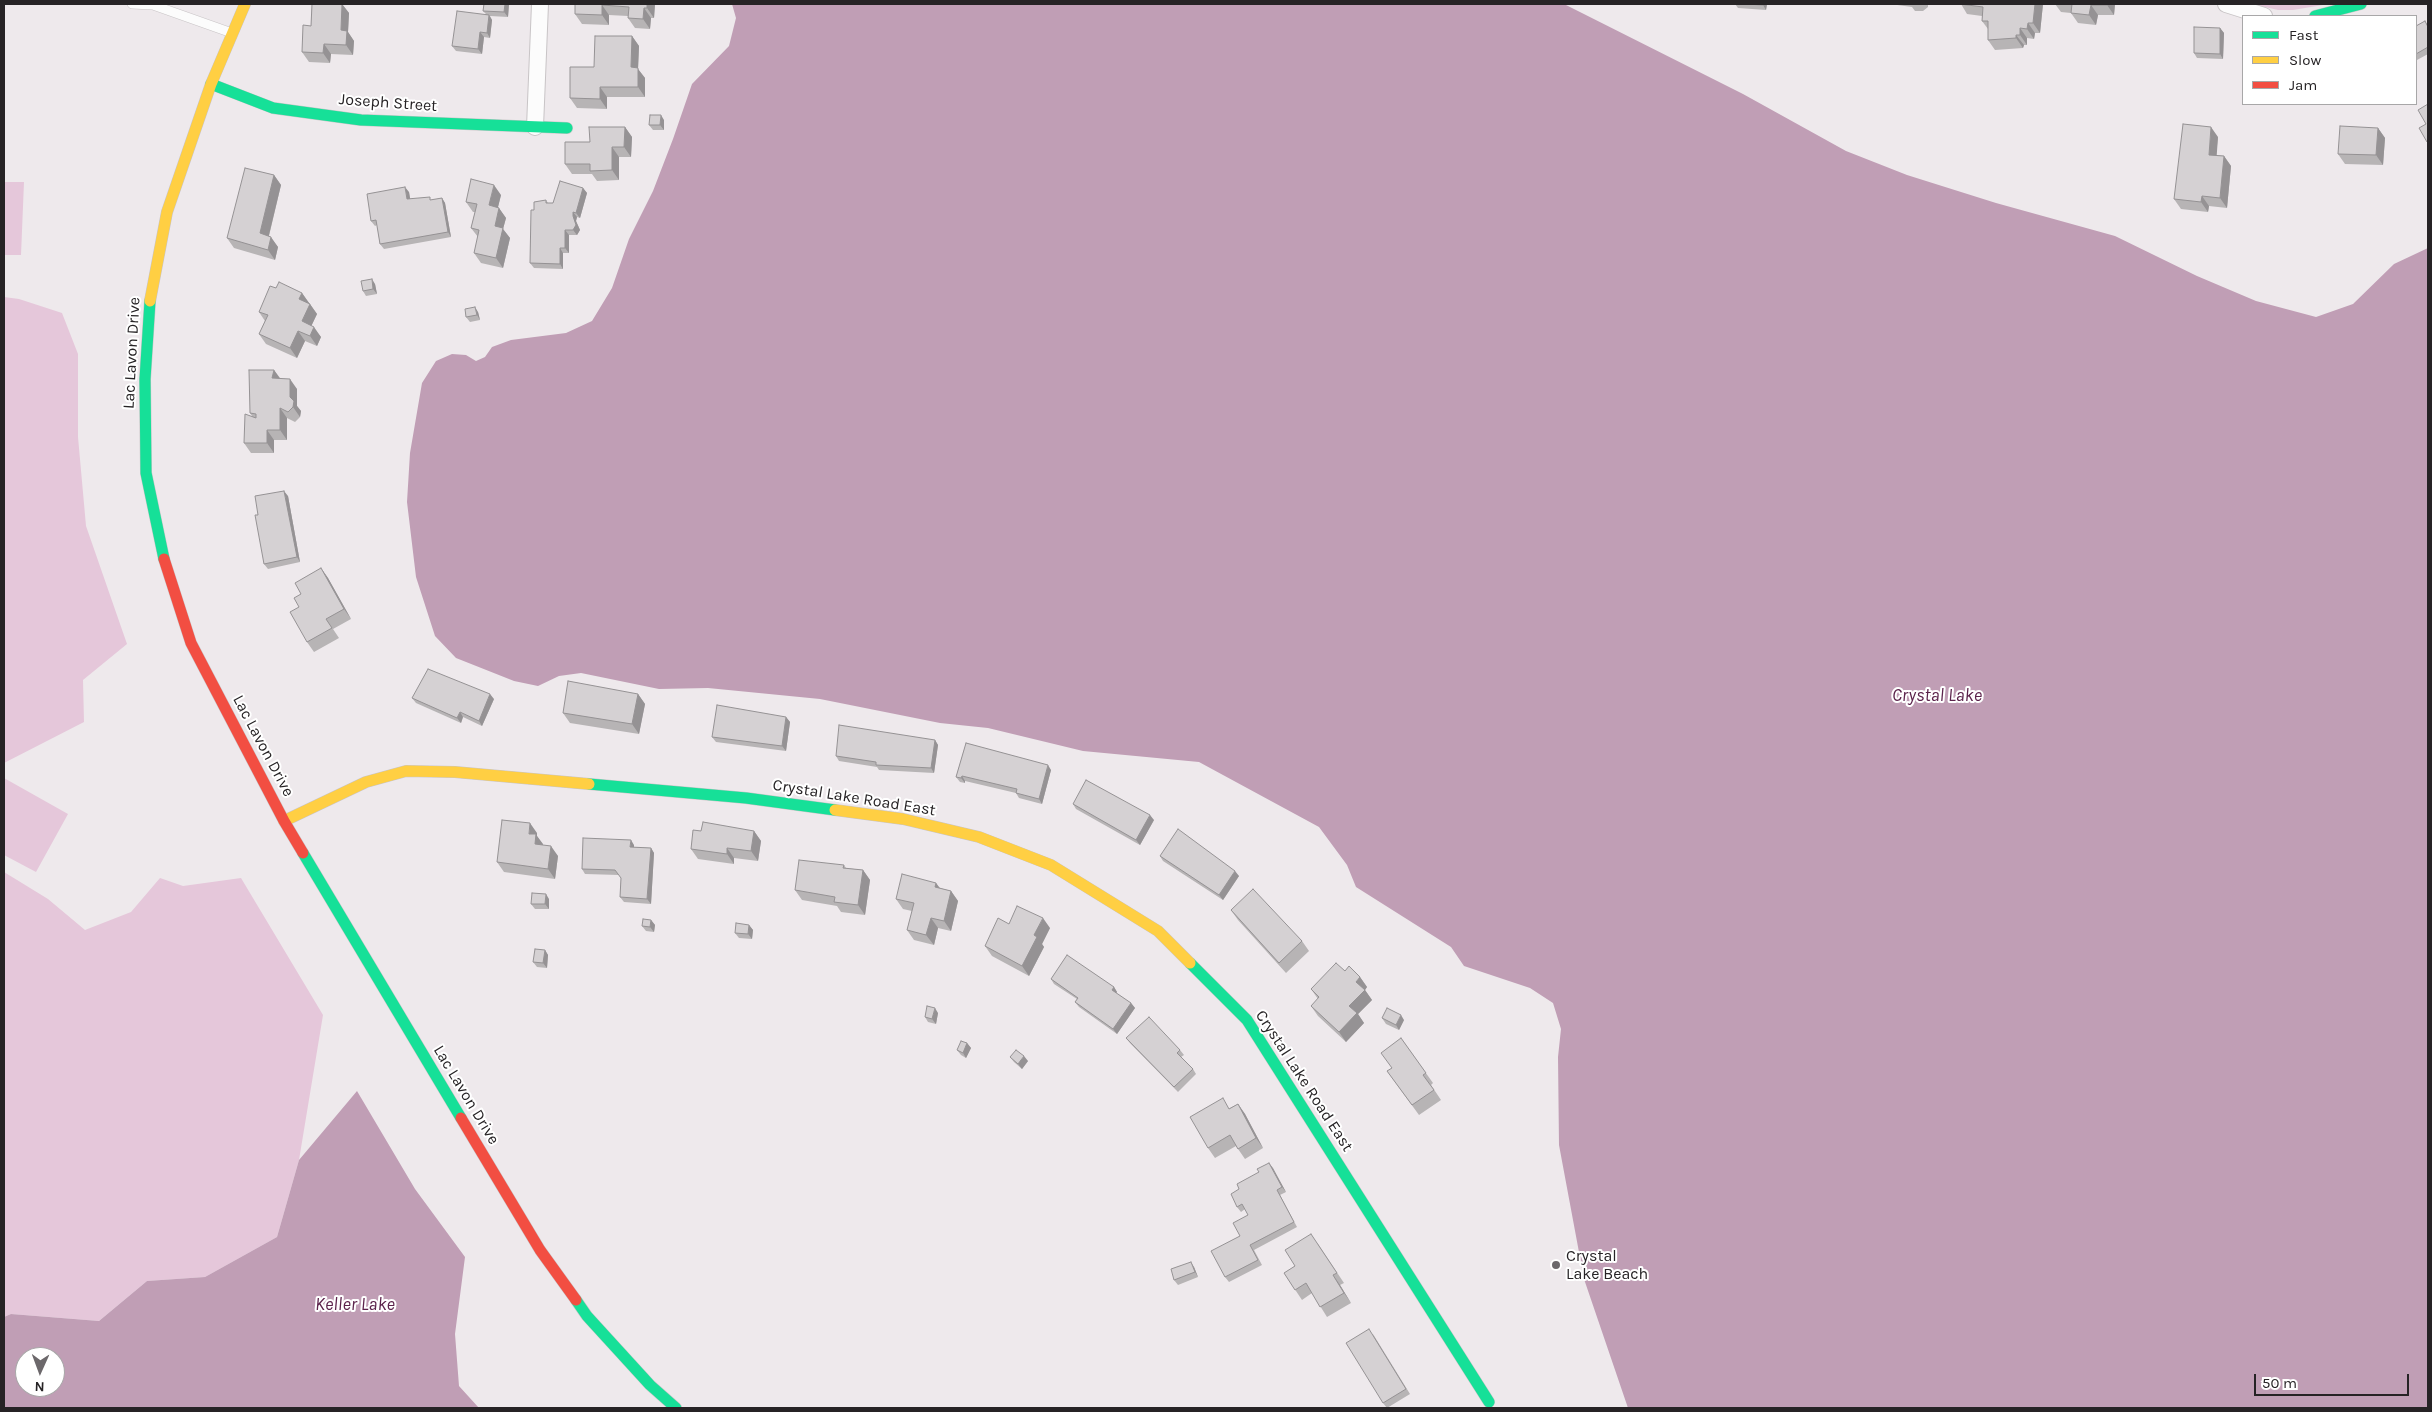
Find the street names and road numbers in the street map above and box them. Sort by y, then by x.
street label: Joseph Street [338,90,438,116]
street label: Lac Lavon Drive [119,296,145,410]
street label: Lac Lavon Drive [228,692,298,800]
street label: Crystal Lake Road East [771,776,937,820]
street label: Crystal Lake Road East [1251,1007,1357,1155]
street label: Lac Lavon Drive [429,1042,503,1148]

